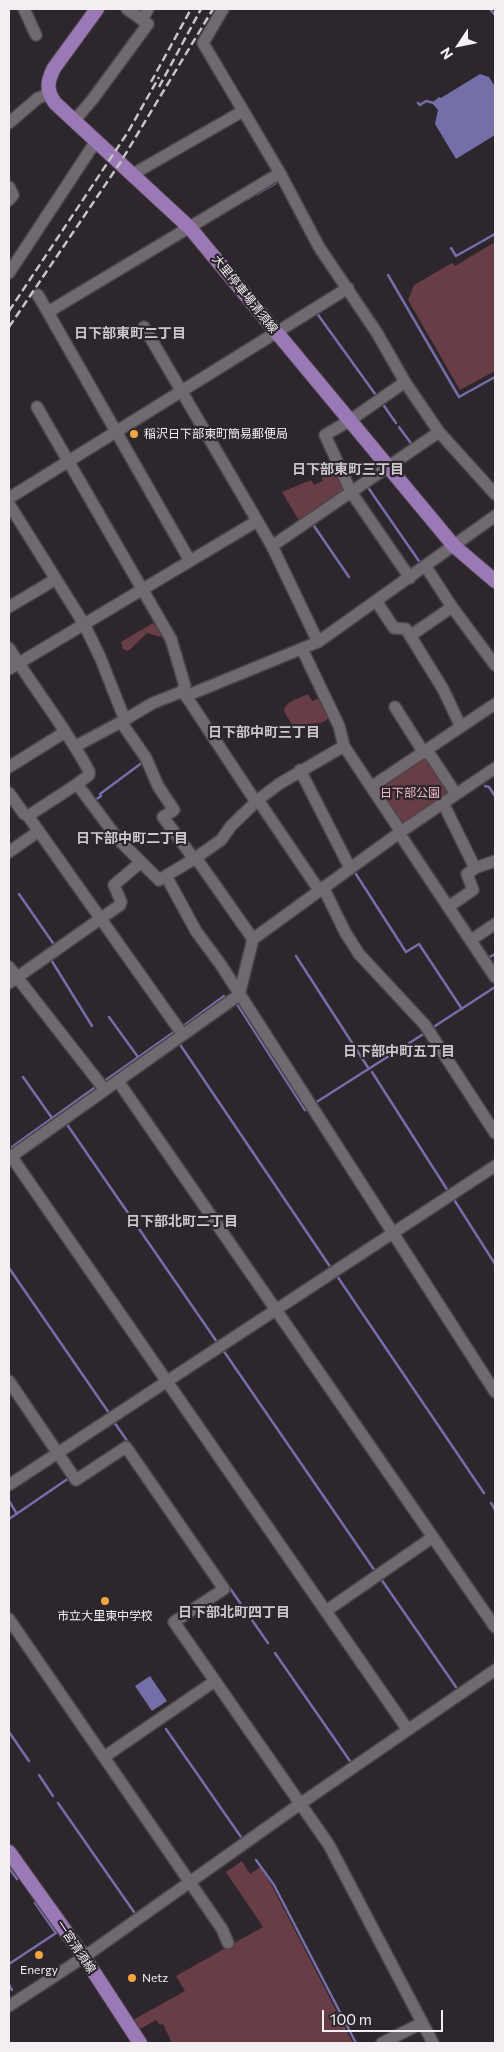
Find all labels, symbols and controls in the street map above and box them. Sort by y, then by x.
north arrow [434,20,484,70]
text: N [436,45,456,63]
street label: 大里停車場清須線 [209,252,281,336]
district label: 日下部東町二丁目 [74,325,186,341]
place label: 稲沢日下部東町簡易郵便局 [144,427,288,441]
marker: 稲沢日下部東町簡易郵便局 [128,428,140,440]
district label: 日下部東町三丁目 [292,461,404,477]
district label: 日下部中町三丁目 [208,724,320,740]
park label: 日下部公園 [380,786,440,800]
district label: 日下部中町二丁目 [76,830,188,846]
district label: 日下部中町五丁目 [343,1043,455,1059]
district label: 日下部北町二丁目 [126,1213,238,1229]
marker: 市立大里東中学校 [99,1595,111,1607]
district label: 日下部北町四丁目 [178,1604,290,1620]
place label: 市立大里東中学校 [57,1609,153,1623]
street label: 一宮清須線 [53,1918,99,1976]
marker: Energy [33,1949,45,1961]
place label: Energy [20,1963,58,1977]
place label: Netz [142,1971,168,1985]
marker: Netz [126,1972,138,1984]
scale bar [324,2000,445,2032]
text: 100 m [330,2010,372,2028]

